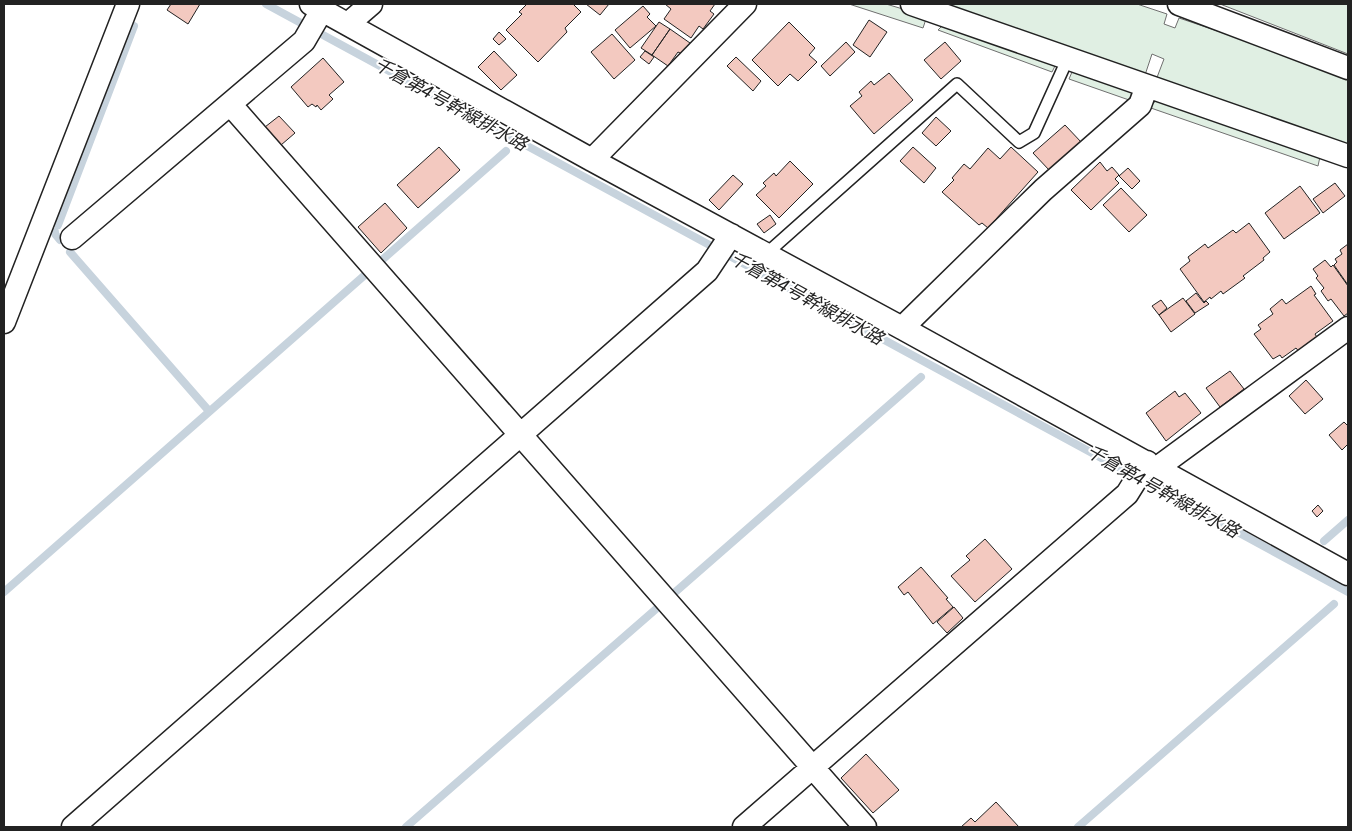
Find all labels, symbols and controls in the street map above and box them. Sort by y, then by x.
water label: 千倉第4号幹線排水路 [371,53,533,156]
water label: 千倉第4号幹線排水路 [727,247,889,350]
water label: 千倉第4号幹線排水路 [1083,440,1245,543]

